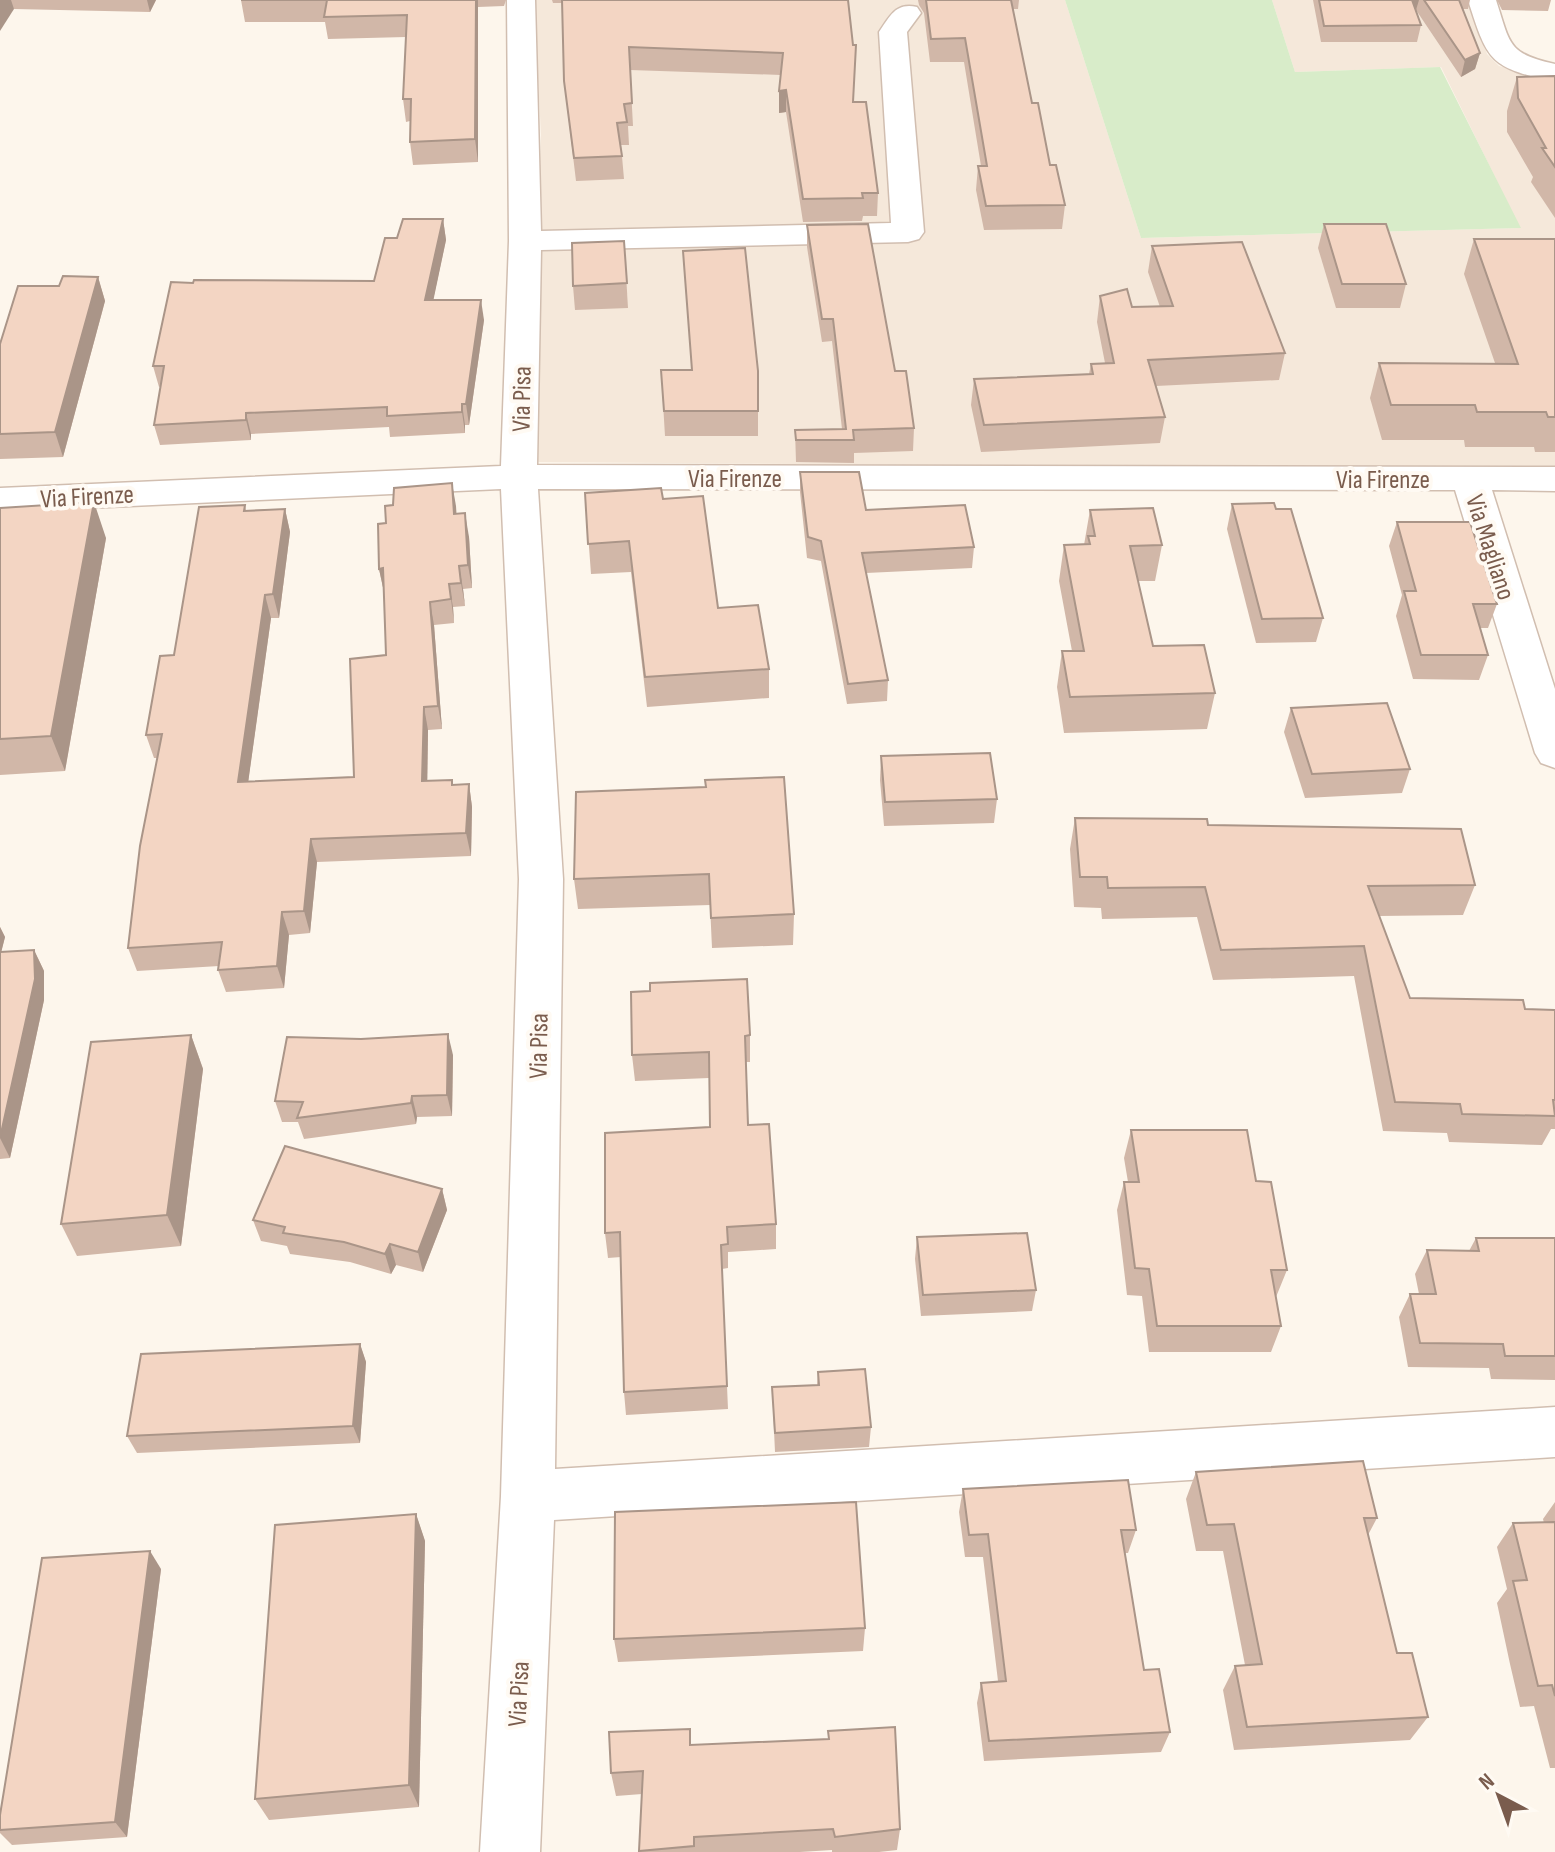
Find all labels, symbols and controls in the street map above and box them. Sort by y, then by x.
street label: Via Pisa [506,366,539,432]
street label: Via Firenze [688,464,782,495]
street label: Via Firenze [1336,465,1430,496]
street label: Via Firenze [39,480,135,515]
street label: Via Magliano [1458,491,1521,604]
street label: Via Pisa [523,1013,556,1079]
street label: Via Pisa [502,1660,537,1728]
north arrow [1459,1756,1539,1836]
text: N [1474,1768,1500,1796]

